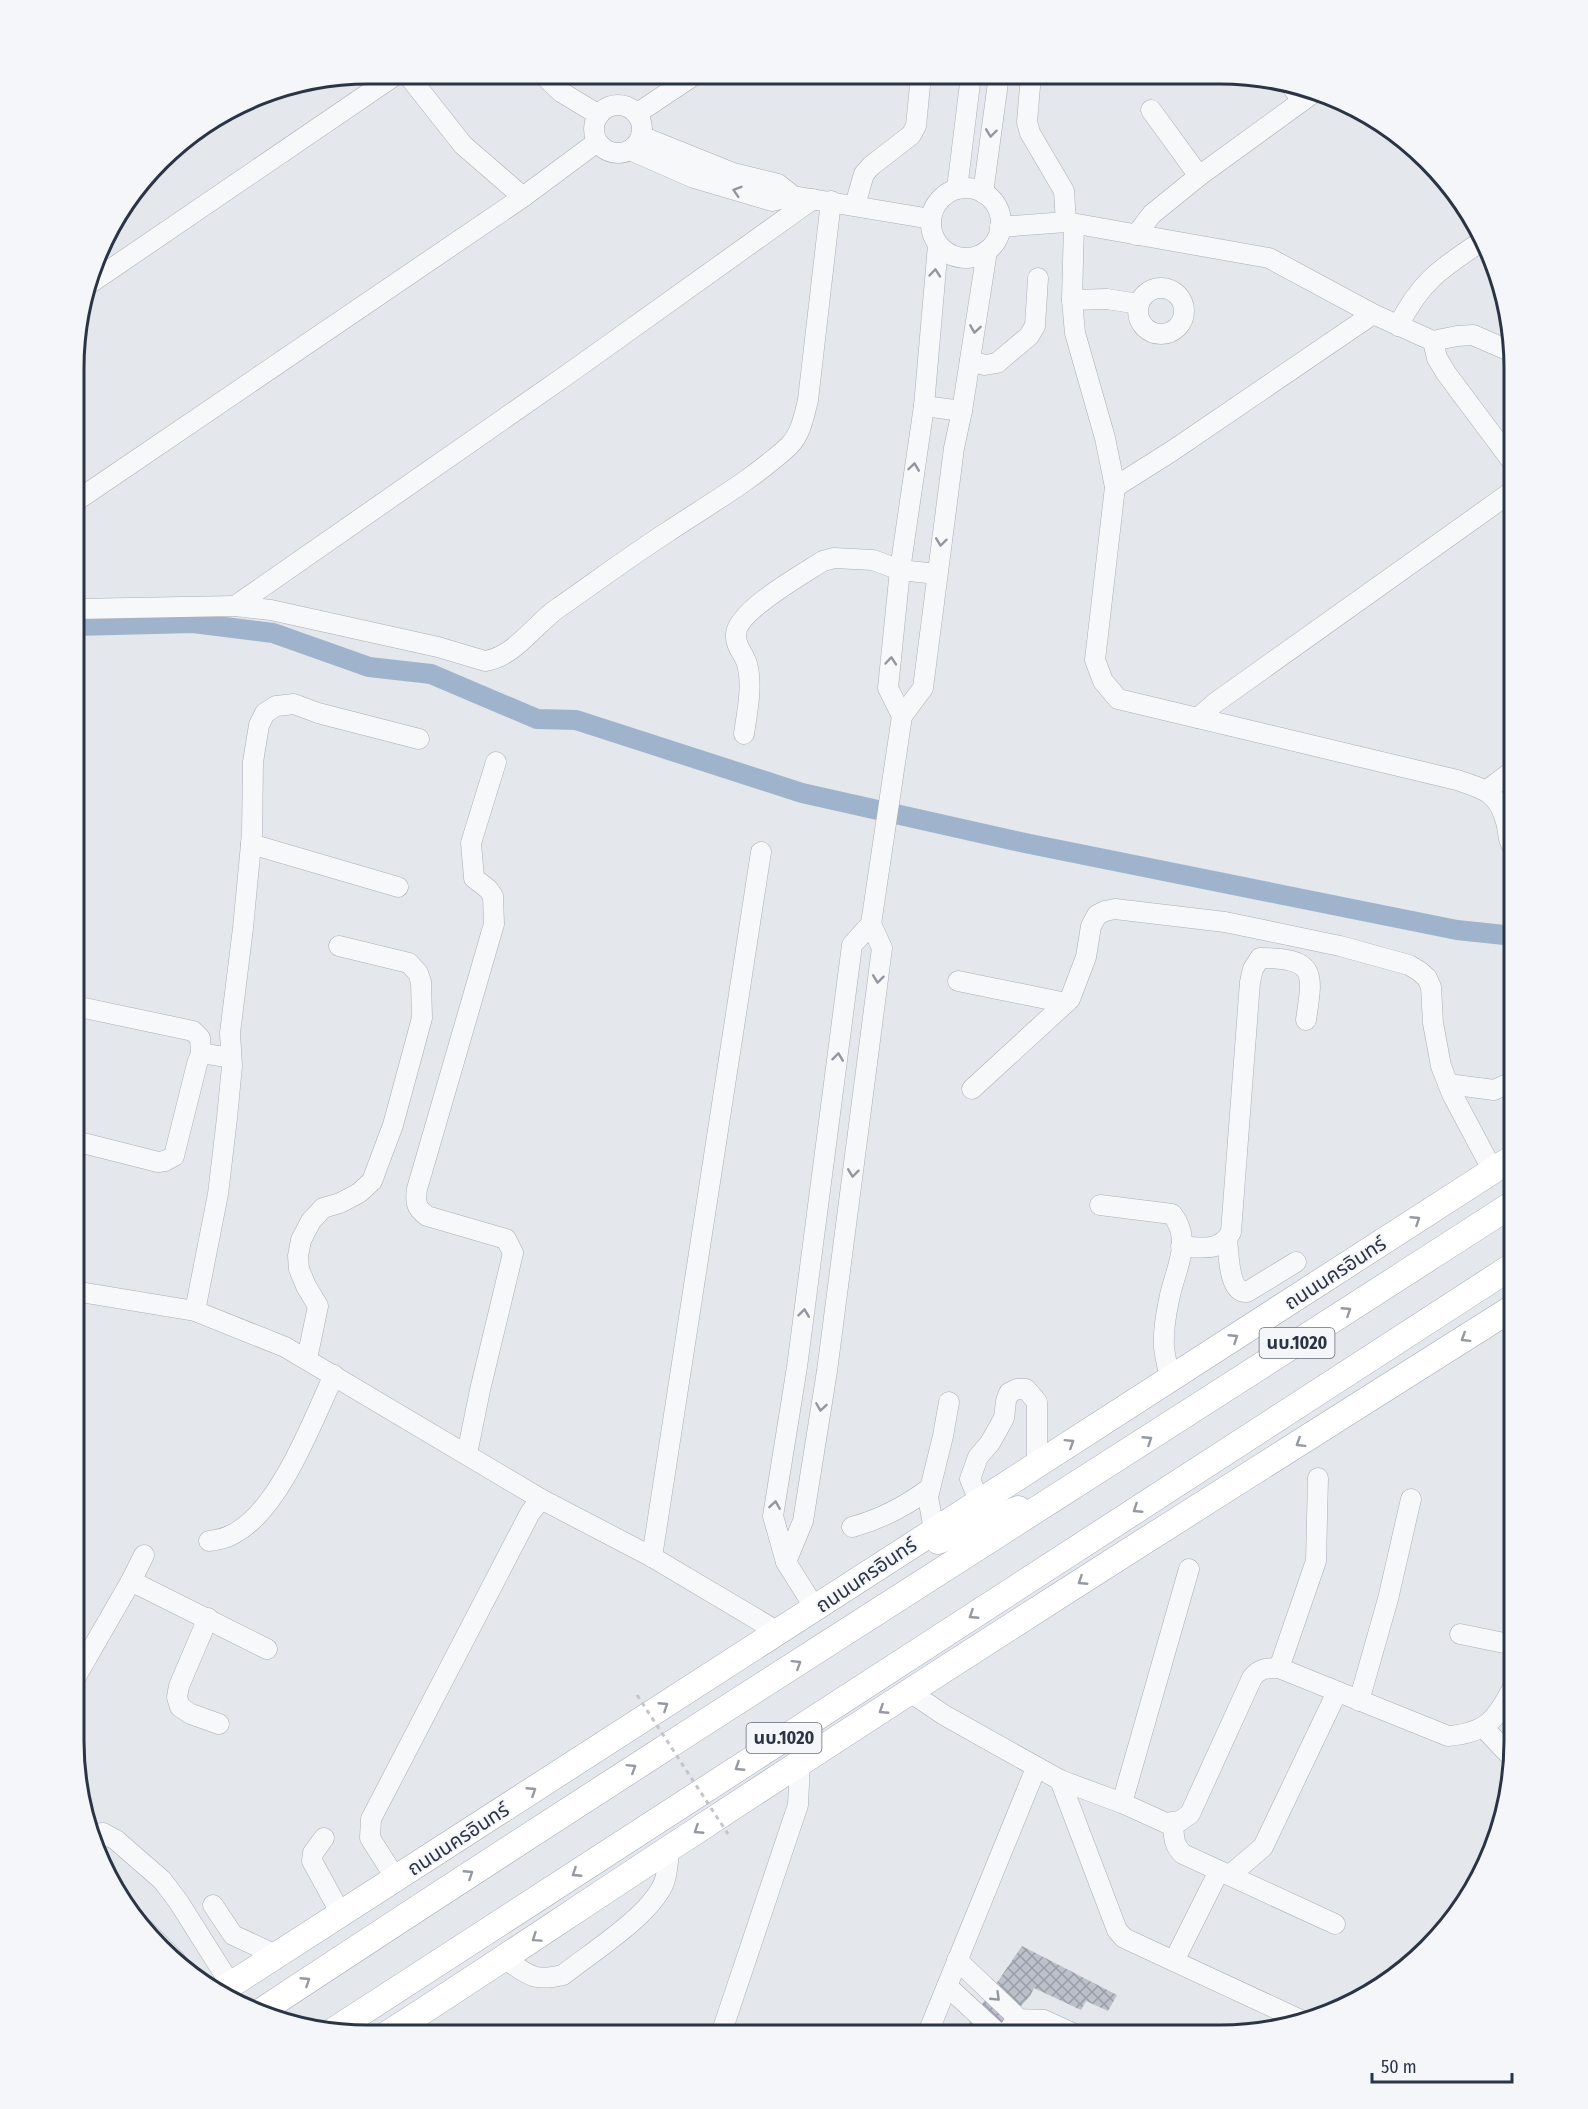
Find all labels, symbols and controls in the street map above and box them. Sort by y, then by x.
one-way arrow [986,129,998,138]
one-way arrow [732,186,743,198]
one-way arrow [928,269,941,278]
one-way arrow [969,324,982,334]
one-way arrow [907,462,919,472]
one-way arrow [936,538,948,547]
one-way arrow [884,656,897,665]
one-way arrow [873,975,885,984]
one-way arrow [831,1052,843,1061]
one-way arrow [848,1168,860,1177]
one-way arrow [1409,1217,1420,1228]
street label: ถนนนครอินทร์ [1280,1231,1391,1315]
one-way arrow [1341,1307,1351,1319]
one-way arrow [797,1308,810,1317]
road number: นบ.1020 [1260,1328,1334,1358]
one-way arrow [1461,1331,1471,1343]
one-way arrow [1227,1334,1238,1345]
one-way arrow [816,1403,828,1412]
one-way arrow [1296,1435,1306,1447]
one-way arrow [1141,1436,1152,1447]
one-way arrow [1064,1440,1075,1451]
one-way arrow [768,1501,780,1510]
one-way arrow [1132,1501,1143,1512]
street label: ถนนนครอินทร์ [811,1532,922,1618]
one-way arrow [1078,1574,1089,1585]
one-way arrow [969,1608,980,1619]
one-way arrow [791,1659,801,1671]
one-way arrow [658,1702,668,1714]
one-way arrow [879,1703,890,1714]
road number: นบ.1020 [746,1723,822,1753]
one-way arrow [735,1760,746,1771]
one-way arrow [626,1765,637,1776]
one-way arrow [526,1787,537,1798]
street label: ถนนนครอินทร์ [403,1797,514,1881]
one-way arrow [694,1822,704,1834]
one-way arrow [571,1866,582,1877]
one-way arrow [462,1870,473,1881]
one-way arrow [532,1931,543,1942]
one-way arrow [300,1977,310,1989]
one-way arrow [990,1990,1000,2001]
scale bar [1372,2046,1512,2084]
text: 50 m [1381,2056,1417,2078]

